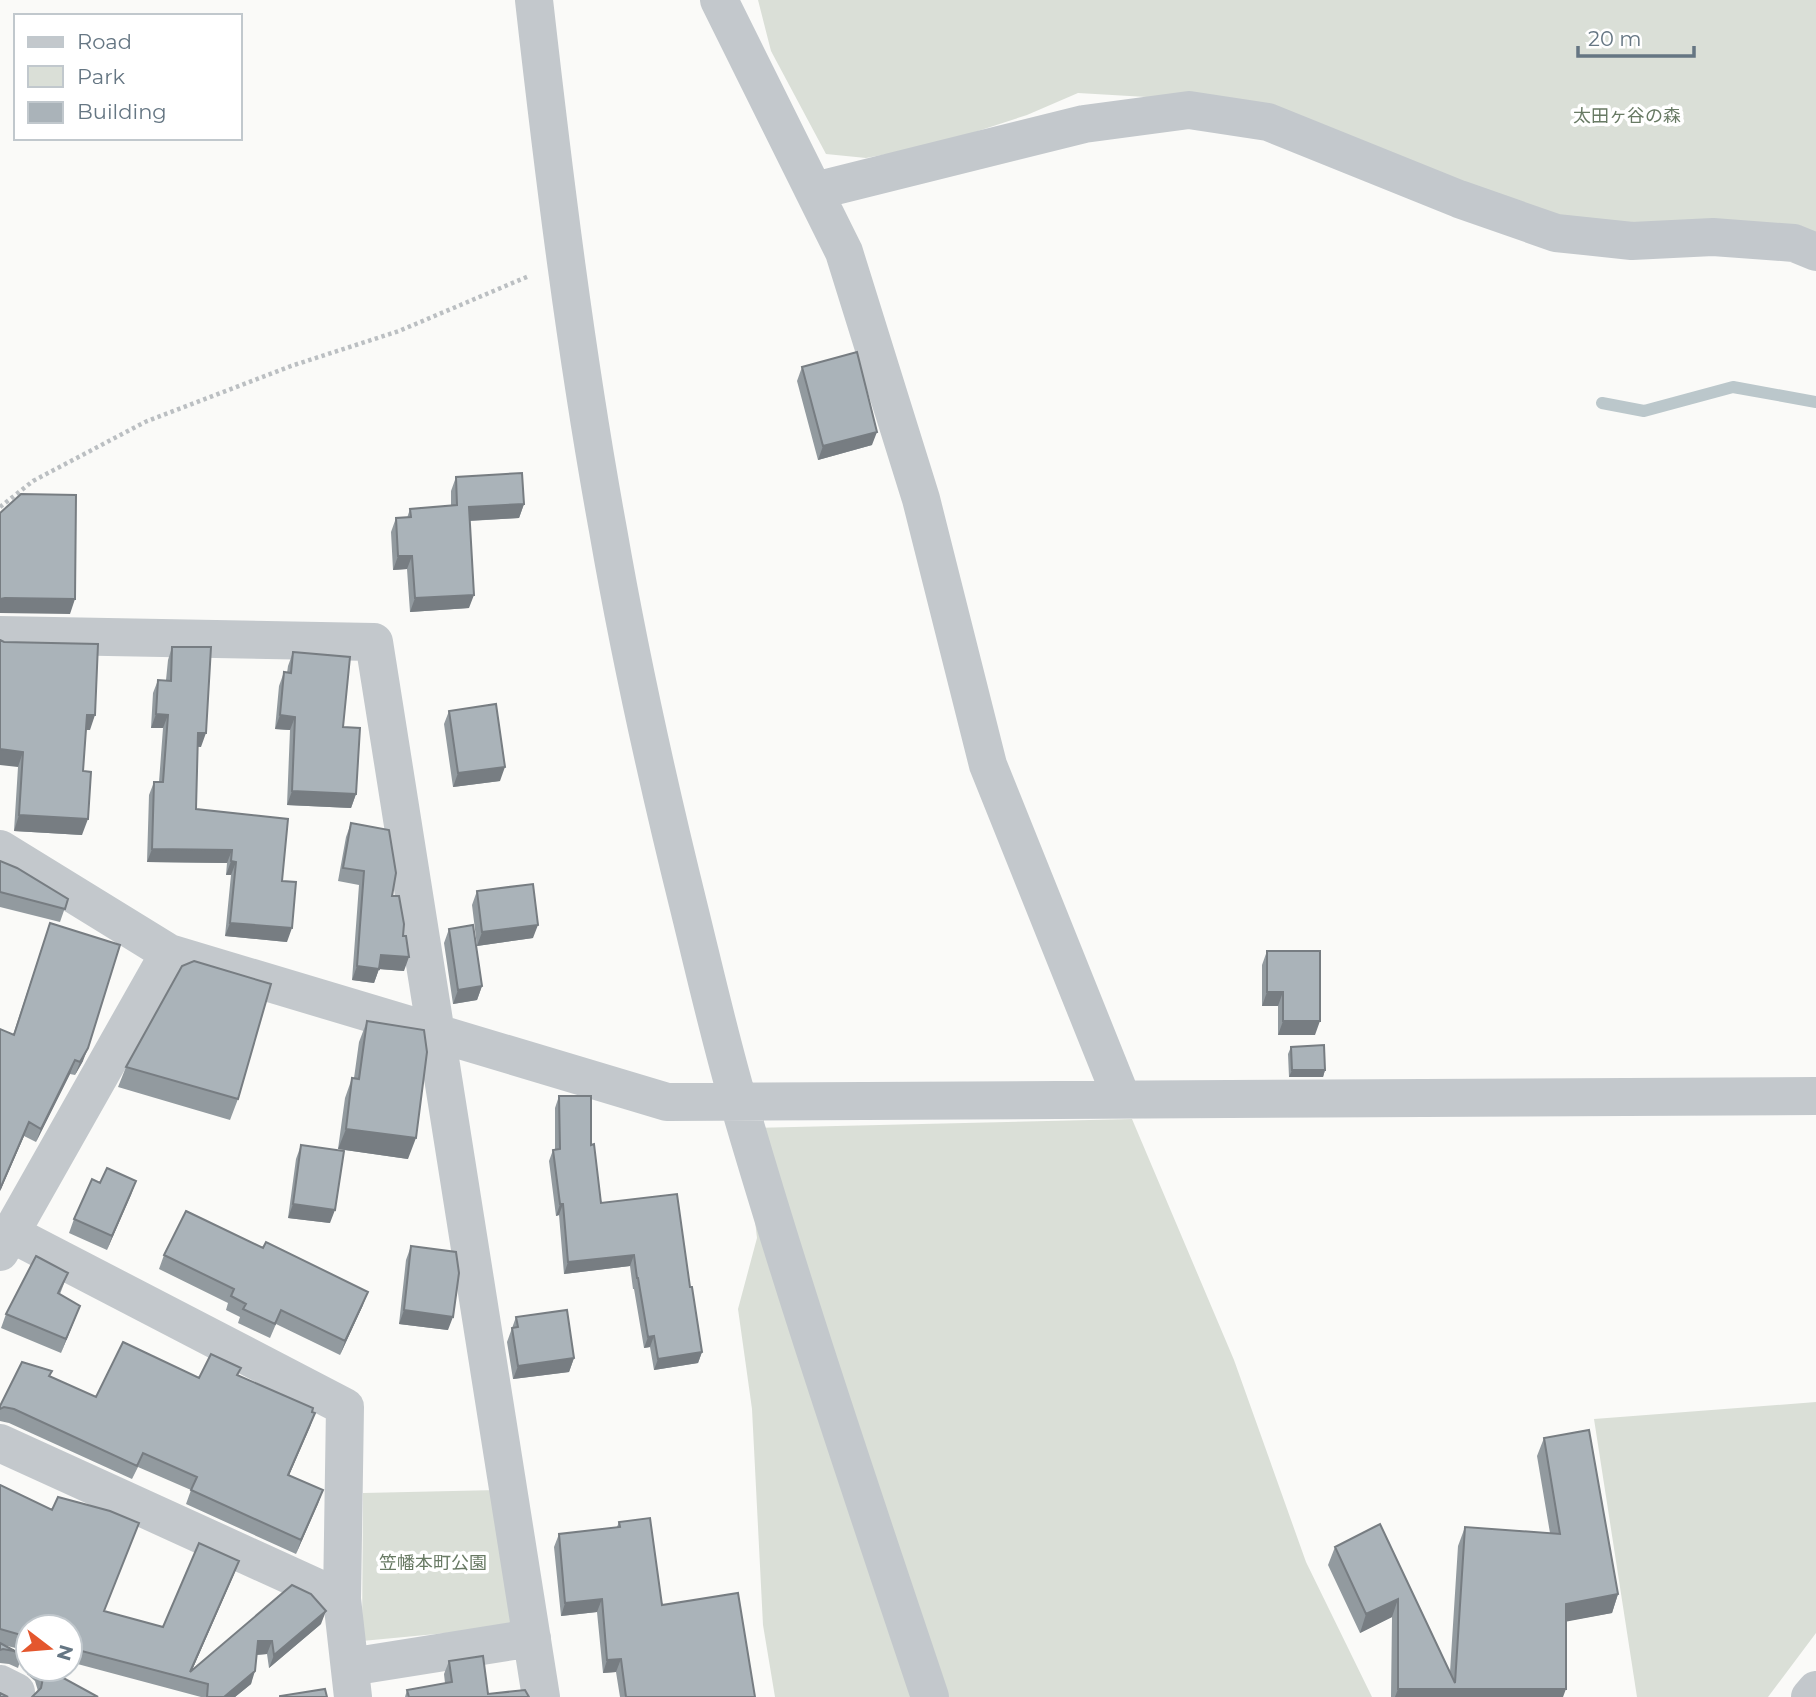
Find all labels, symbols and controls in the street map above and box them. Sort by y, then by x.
legend [14,14,242,140]
scale bar [1578,14,1694,58]
text: 20 m [1588,26,1642,51]
text: Road [77,29,132,54]
text: Park [77,64,125,89]
text: Building [77,99,167,124]
park label: 太田ヶ谷の森 [1573,105,1681,127]
park label: 笠幡本町公園 [379,1552,487,1574]
north arrow [14,1613,84,1683]
text: N [52,1642,78,1663]

